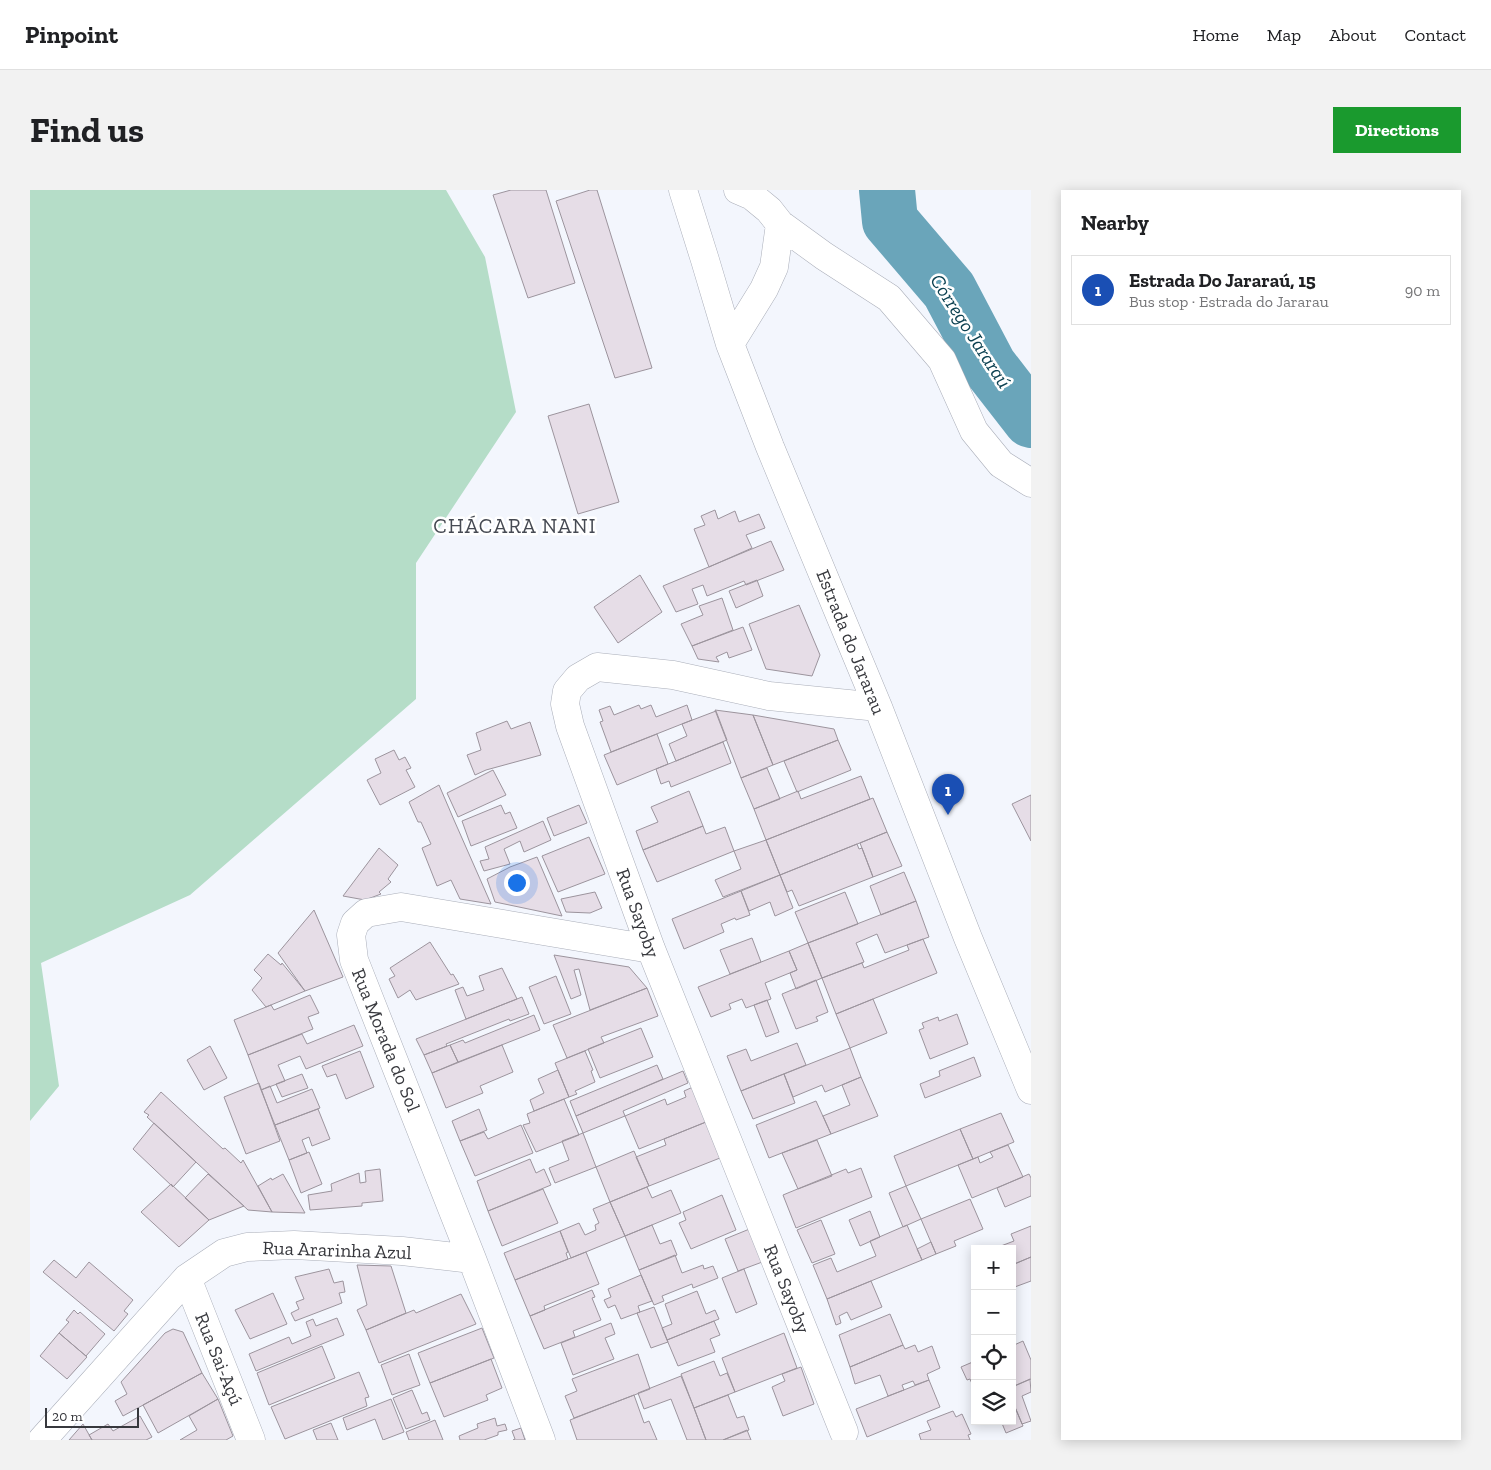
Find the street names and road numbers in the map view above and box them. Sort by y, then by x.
street label: Estrada do Jararau [811,566,891,718]
street label: Rua Sayoby [611,865,665,961]
street label: Rua Morada do Sol [347,965,425,1115]
street label: Rua Ararinha Azul [262,1236,412,1264]
street label: Rua Sayoby [759,1241,815,1337]
street label: Rua Sai-Açú [190,1309,248,1409]

